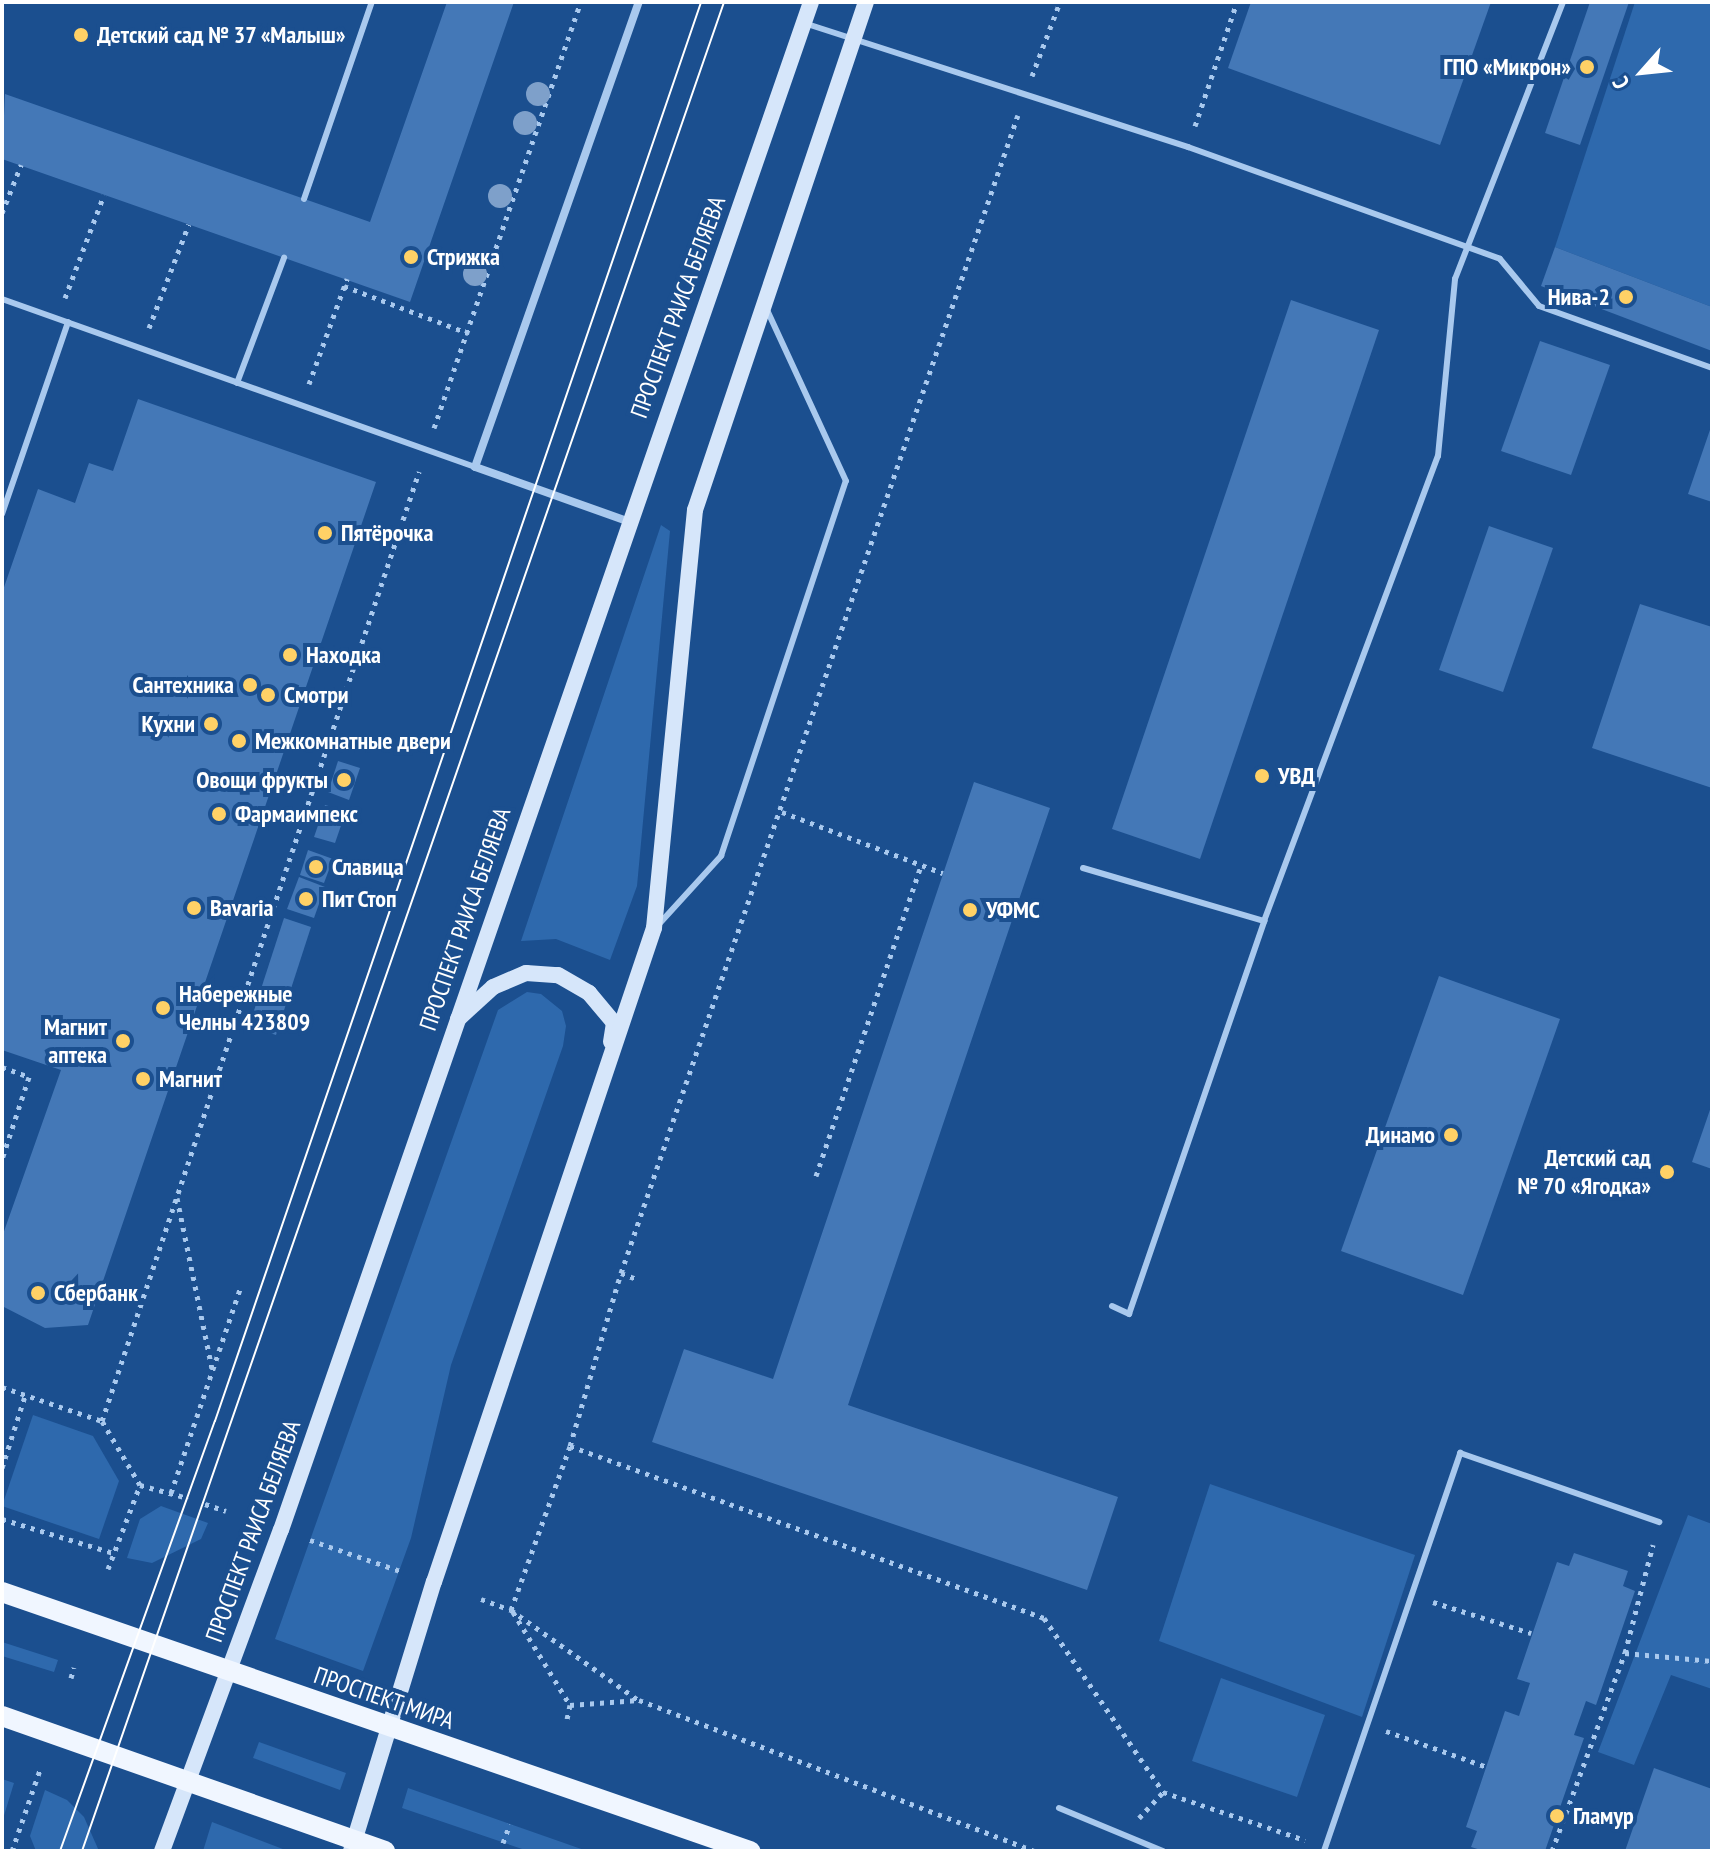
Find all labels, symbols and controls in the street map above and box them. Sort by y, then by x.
place label: Детский сад № 37 «Малыш» [97,21,347,49]
marker: Детский сад № 37 «Малыш» [72,26,90,44]
north arrow [1602,32,1682,112]
place label: ГПО «Микрон» [1443,53,1571,81]
marker: ГПО «Микрон» [1578,58,1596,76]
text: С [1606,72,1635,94]
street label: ПРОСПЕКТ РАИСА БЕЛЯЕВА [624,191,732,423]
place label: Стрижка [427,243,500,271]
marker: Стрижка [402,248,420,266]
place label: Нива-2 [1548,283,1610,311]
marker: Нива-2 [1617,288,1635,306]
place label: Пятёрочка [341,519,433,547]
marker: Пятёрочка [316,524,334,542]
place label: Находка [306,641,381,669]
marker: Находка [281,646,299,664]
place label: Сантехника [133,671,234,699]
marker: Сантехника [241,676,259,694]
place label: Смотри [284,681,349,709]
marker: Смотри [259,686,277,704]
place label: Кухни [141,710,195,738]
marker: Кухни [202,715,220,733]
place label: Межкомнатные двери [255,727,451,755]
marker: Межкомнатные двери [230,732,248,750]
place label: УВД [1278,762,1315,790]
place label: Овощи фрукты [196,766,328,794]
marker: УВД [1253,767,1271,785]
marker: Овощи фрукты [335,771,353,789]
place label: Фармаимпекс [235,800,358,828]
street label: ПРОСПЕКТ РАИСА БЕЛЯЕВА [413,803,517,1035]
marker: Фармаимпекс [210,805,228,823]
place label: Славица [332,853,404,881]
marker: Славица [307,858,325,876]
place label: Пит Стоп [322,885,398,913]
marker: Пит Стоп [297,890,315,908]
place label: Bavaria [210,894,274,922]
place label: УФМС [986,896,1040,924]
marker: Bavaria [185,899,203,917]
marker: УФМС [961,901,979,919]
place label: Набережные Челны 423809 [179,980,310,1036]
marker: Набережные Челны 423809 [154,999,172,1017]
place label: Магнит аптека [44,1013,107,1069]
marker: Магнит аптека [114,1032,132,1050]
place label: Магнит [159,1065,222,1093]
marker: Магнит [134,1070,152,1088]
place label: Динамо [1366,1121,1435,1149]
marker: Динамо [1442,1126,1460,1144]
place label: Детский сад № 70 «Ягодка» [1517,1144,1651,1200]
marker: Детский сад № 70 «Ягодка» [1658,1163,1676,1181]
place label: Сбербанк [54,1279,138,1307]
marker: Сбербанк [29,1284,47,1302]
street label: ПРОСПЕКТ РАИСА БЕЛЯЕВА [199,1415,307,1647]
street label: ПРОСПЕКТ МИРА [310,1660,458,1736]
place label: Гламур [1573,1802,1634,1830]
marker: Гламур [1548,1807,1566,1825]

